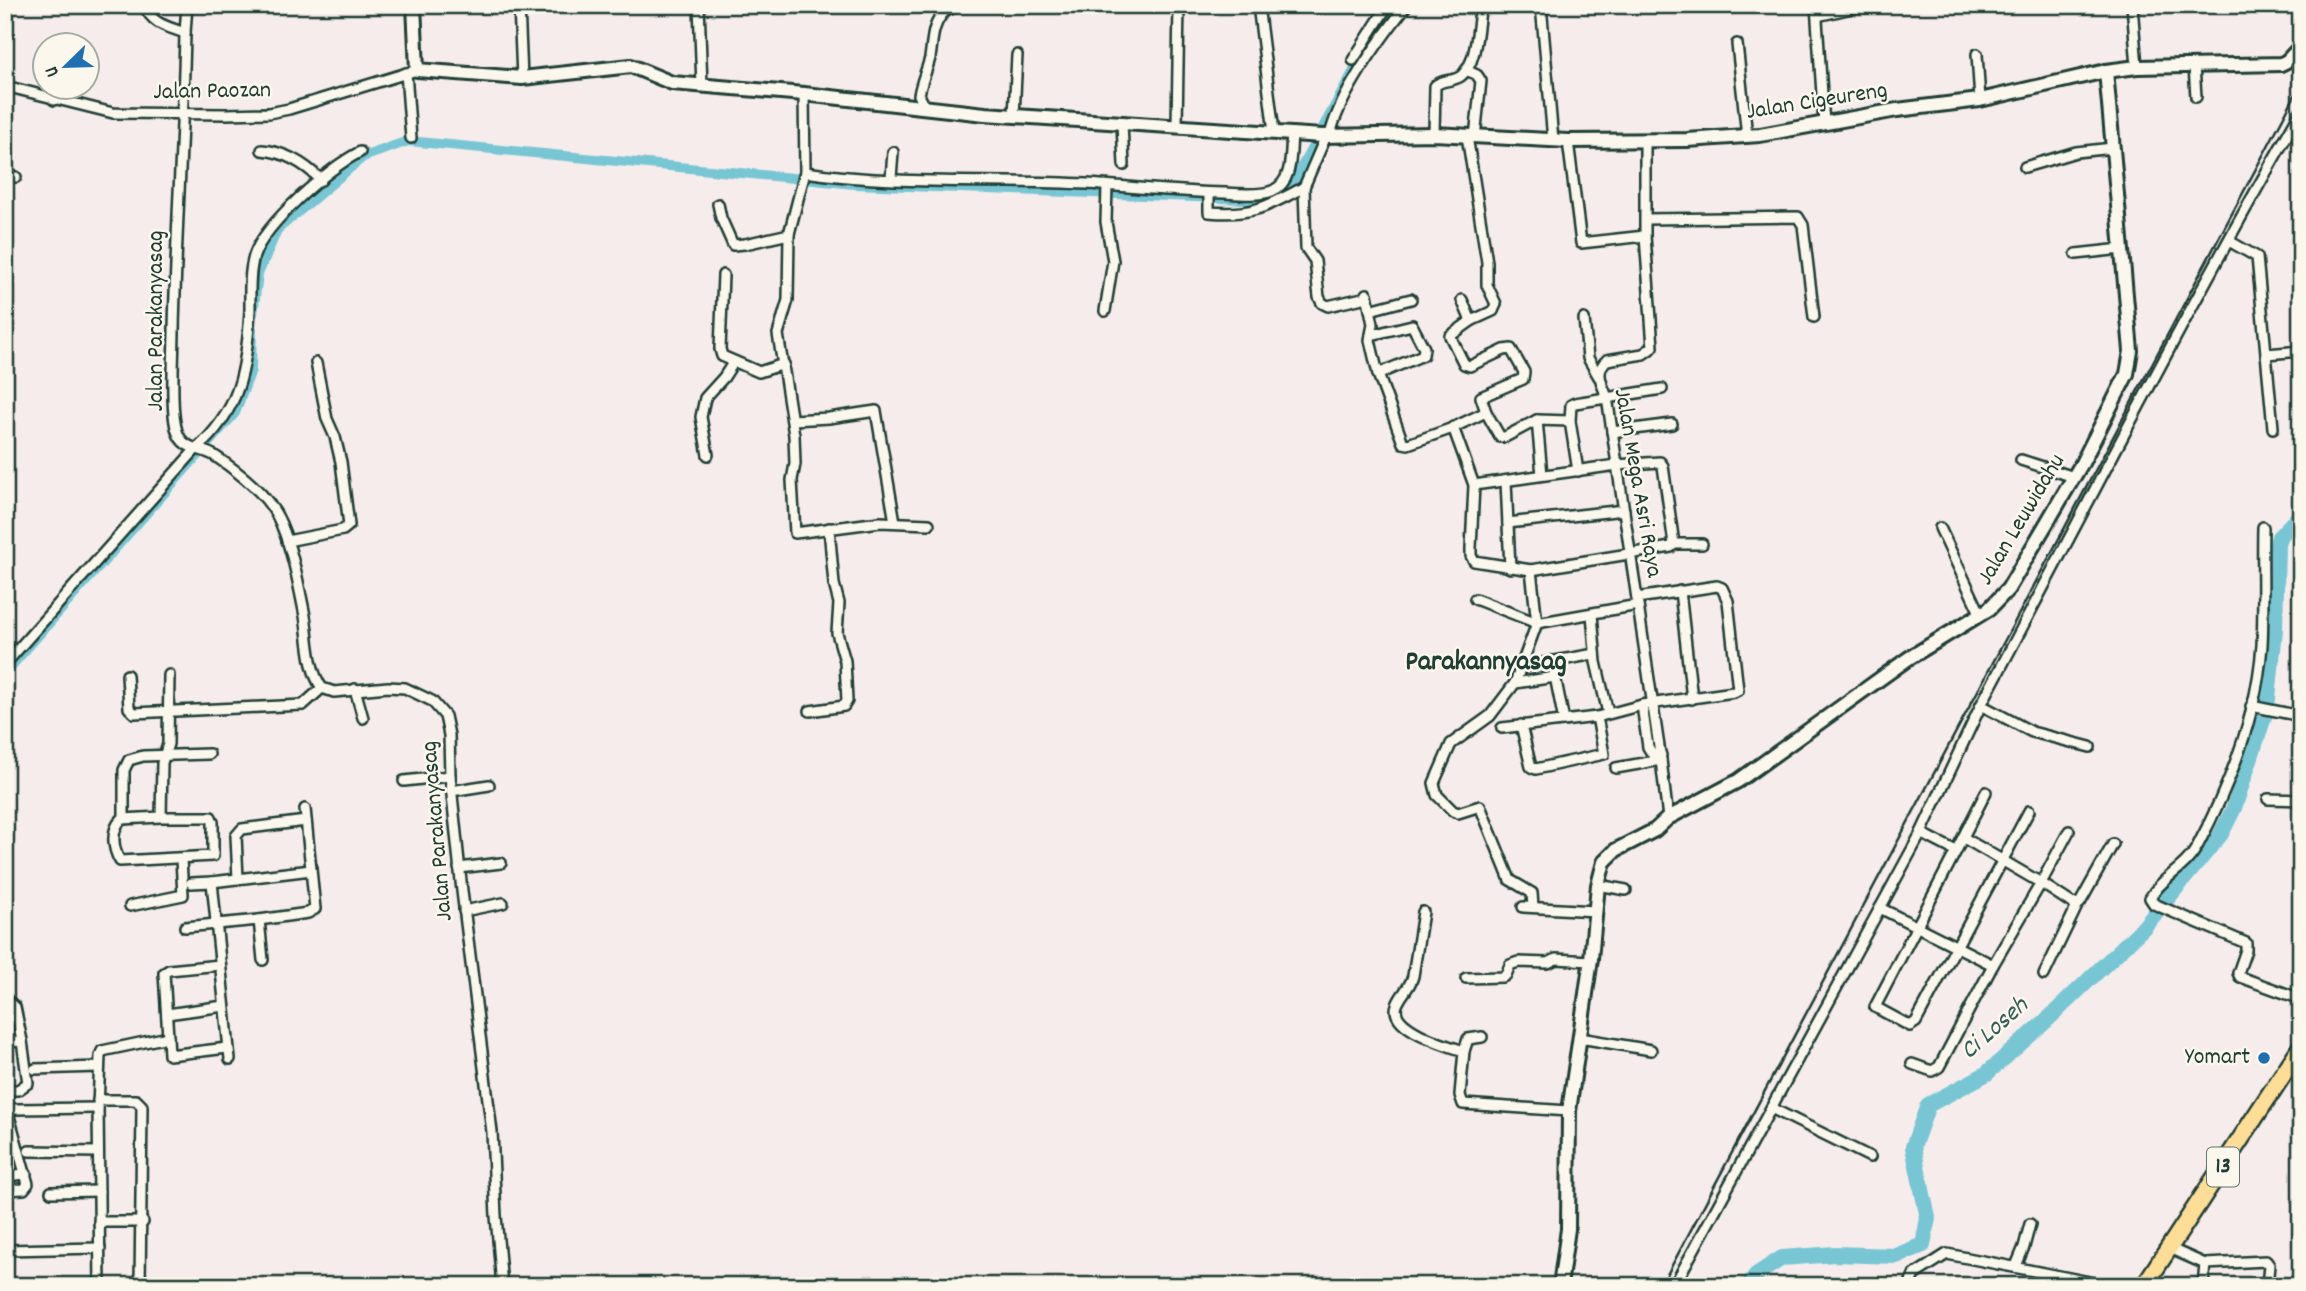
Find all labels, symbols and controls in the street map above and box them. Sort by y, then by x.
north arrow [32,32,102,102]
text: U [39,62,68,81]
street label: Jalan Paozan [153,74,271,110]
street label: Jalan Cigeureng [1744,74,1890,130]
street label: Jalan Parakanyasag [140,231,174,411]
street label: Jalan Mega Asri Raya [1604,386,1670,581]
street label: Jalan Leuwidahu [1969,448,2075,592]
district label: Parakannyasag [1405,644,1567,684]
street label: Jalan Parakanyasag [413,739,463,923]
water label: Ci Loseh [1953,988,2038,1069]
place label: Yomart [2185,1041,2250,1075]
marker: Yomart [2256,1050,2272,1066]
road number: 13 [2207,1148,2239,1186]

